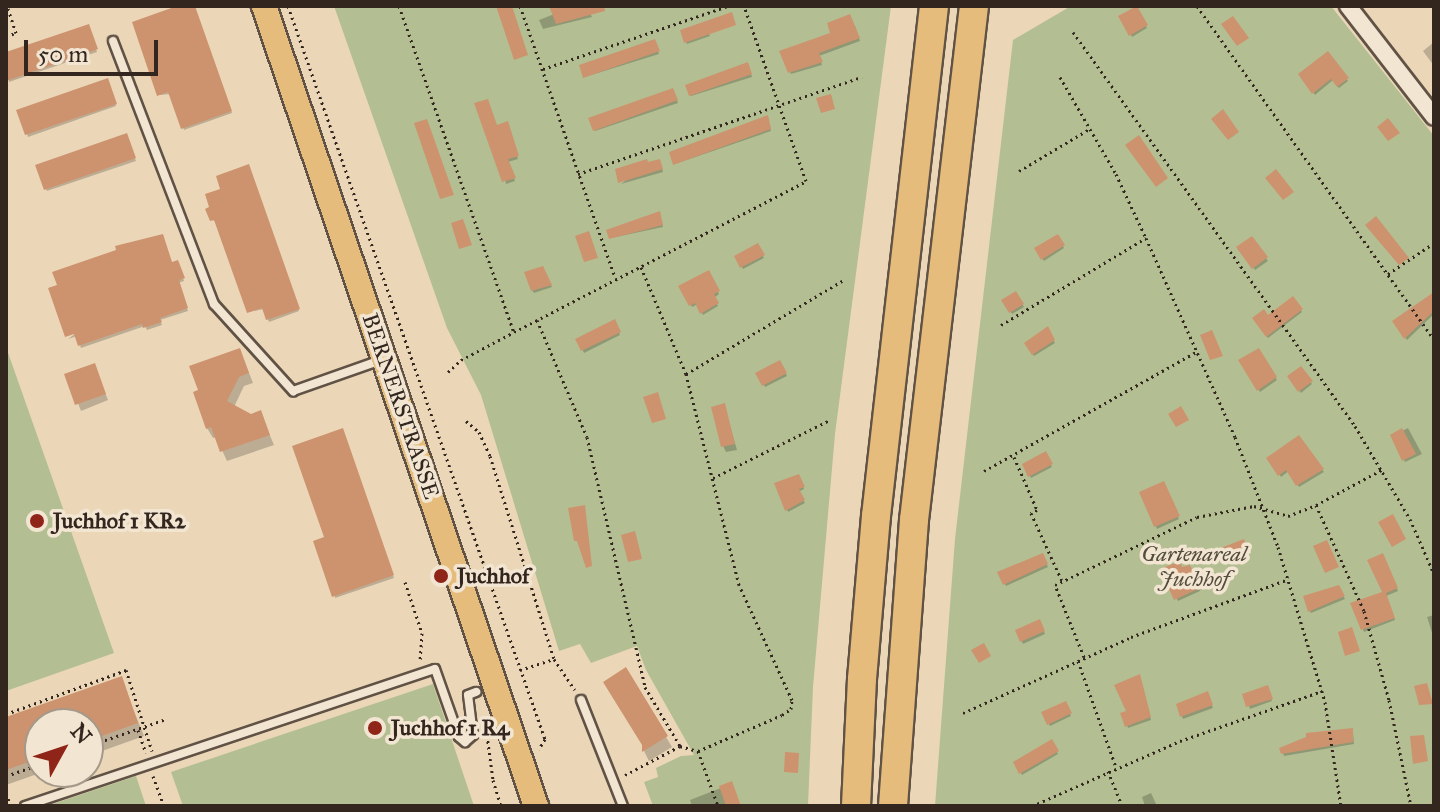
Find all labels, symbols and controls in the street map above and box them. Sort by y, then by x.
scale bar [28,24,162,74]
text: 50 m [38,39,88,69]
street label: BERNERSTRASSE [357,310,445,502]
place label: Juchhof 1 KR2 [53,508,185,534]
marker: Juchhof 1 KR2 [28,512,46,530]
park label: Gartenareal Juchhof [1141,540,1247,592]
place label: Juchhof [457,563,529,589]
marker: Juchhof [432,567,450,585]
north arrow [24,708,104,788]
place label: Juchhof 1 R4 [391,715,509,741]
text: N [65,718,98,749]
marker: Juchhof 1 R4 [366,719,384,737]

